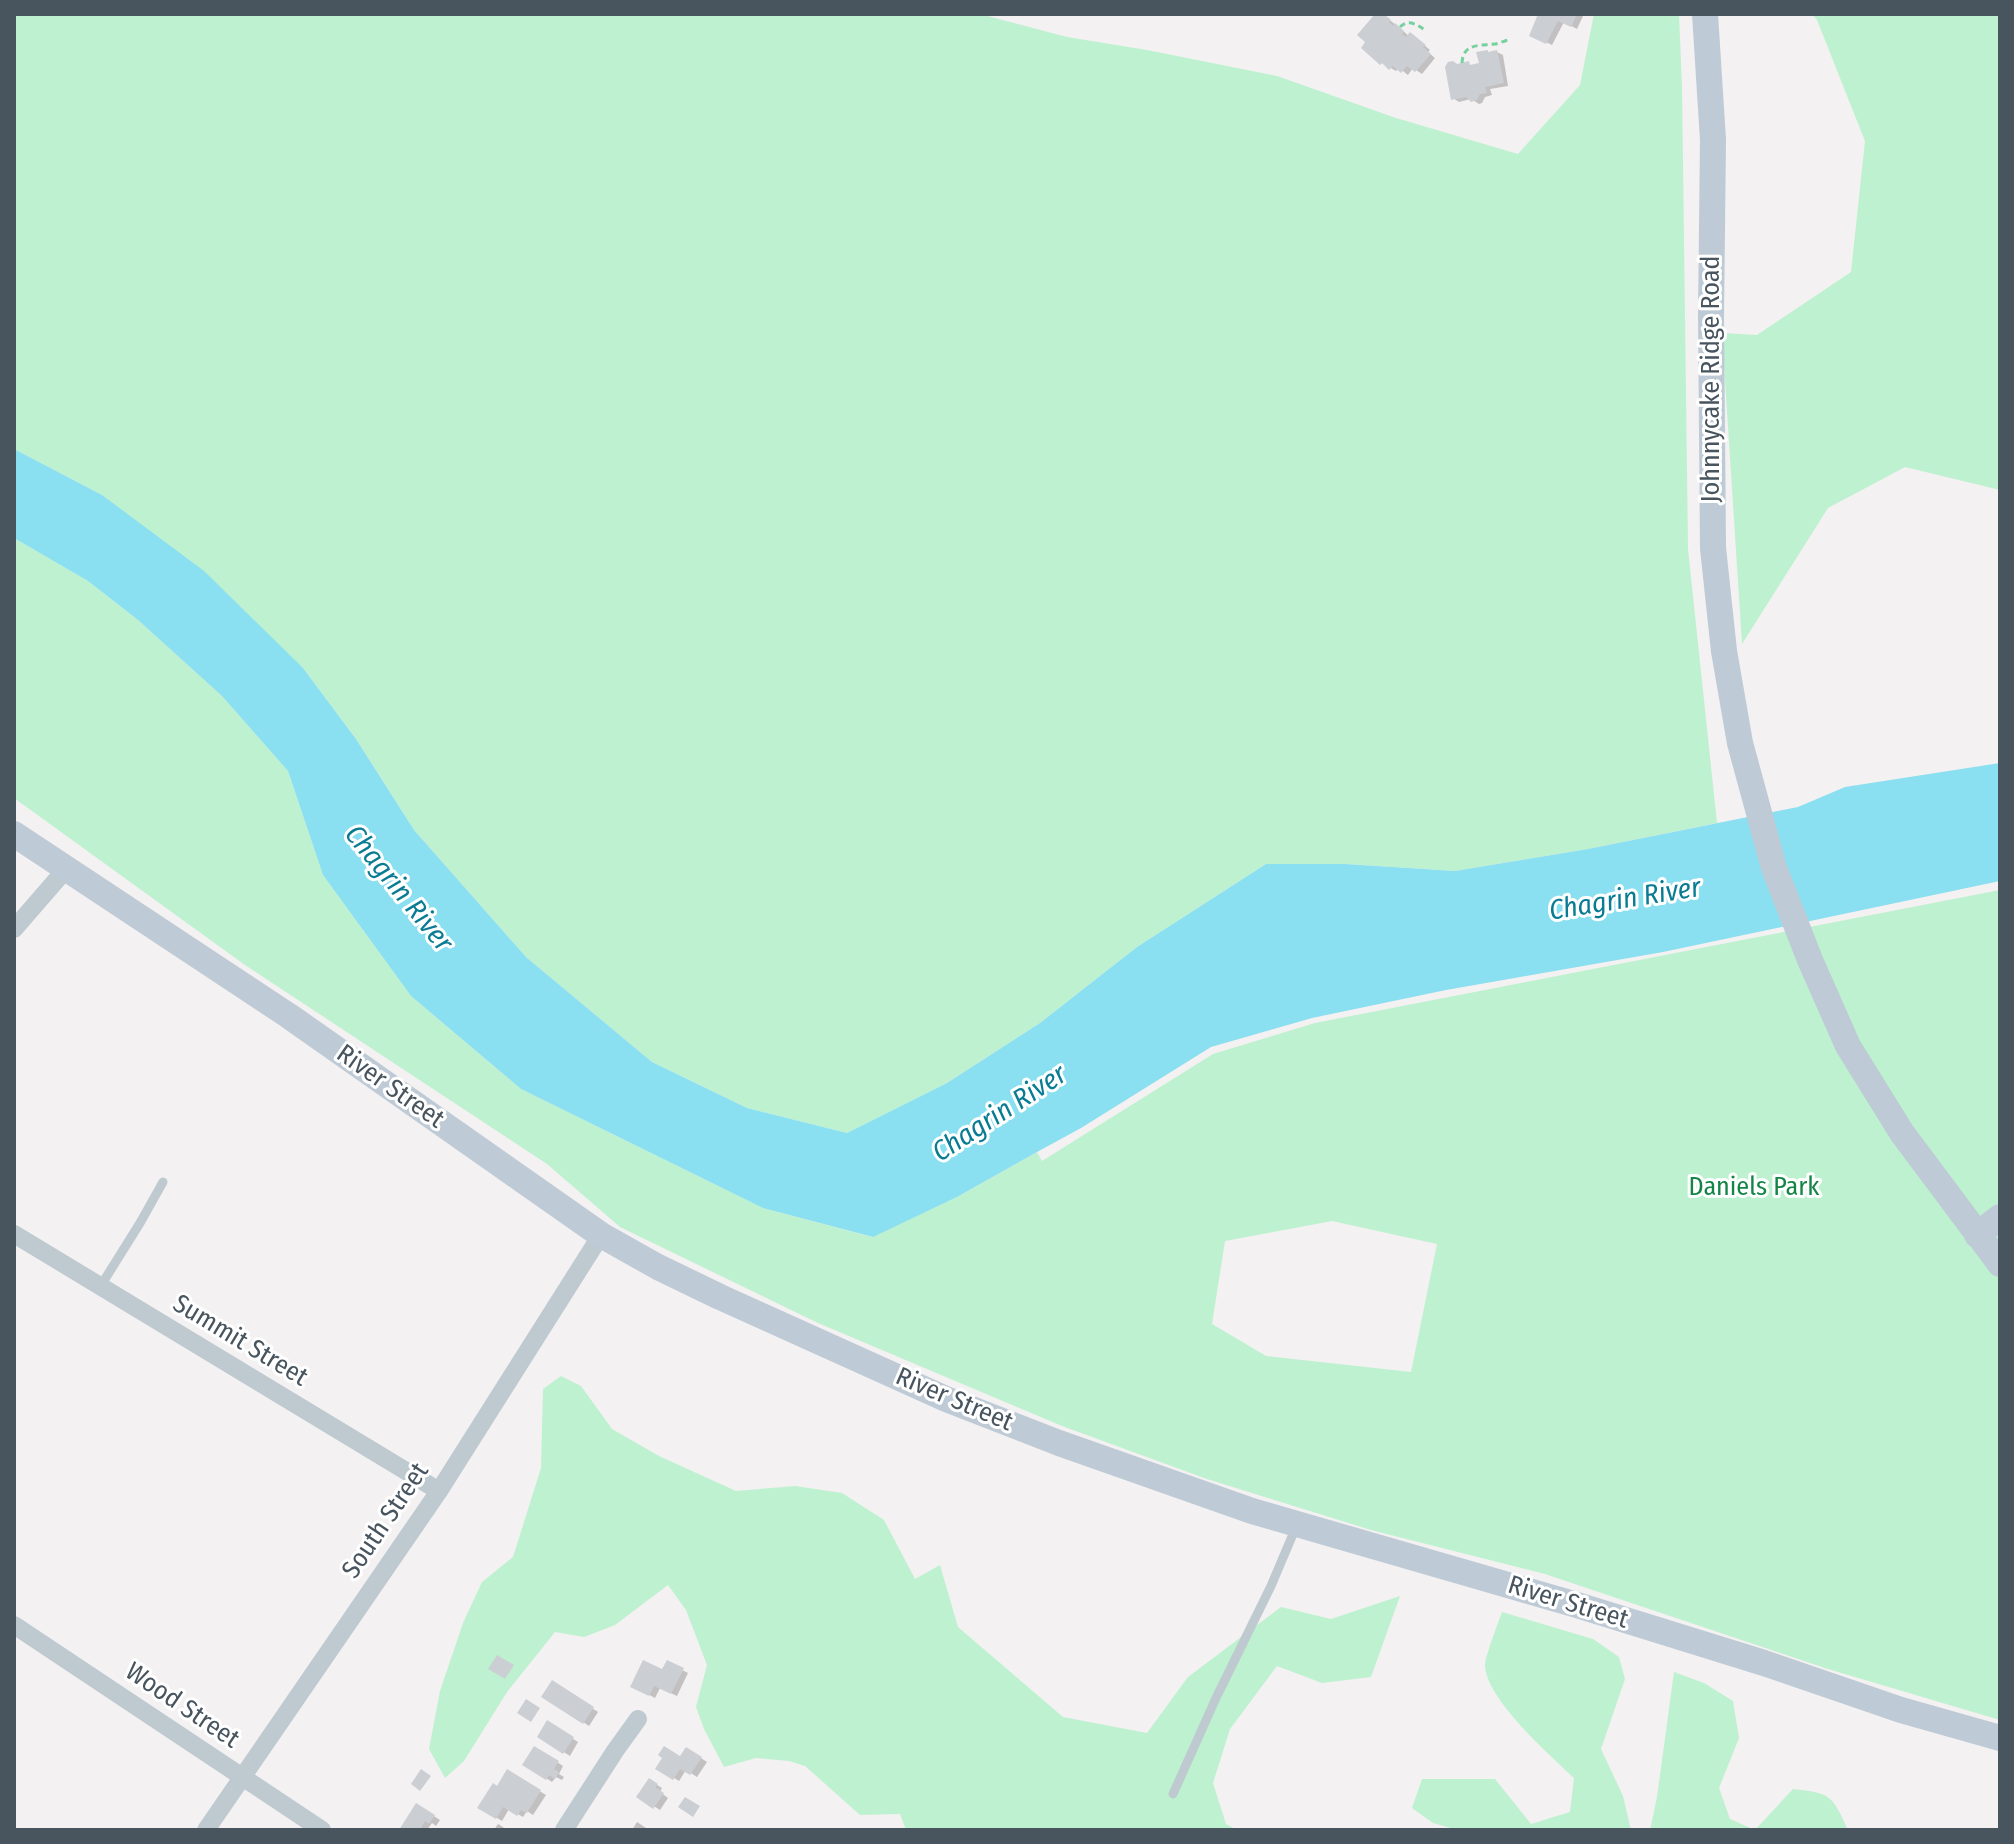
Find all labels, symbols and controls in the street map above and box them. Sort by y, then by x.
street label: Johnnycake Ridge Road [1696,256,1728,502]
water label: Chagrin River [337,819,459,959]
water label: Chagrin River [1547,871,1703,929]
street label: River Street [330,1039,450,1135]
water label: Chagrin River [927,1058,1073,1170]
park label: Daniels Park [1689,1172,1819,1204]
street label: Summit Street [167,1289,313,1393]
street label: River Street [891,1361,1017,1439]
street label: South Street [336,1457,436,1585]
street label: River Street [1504,1570,1632,1636]
street label: Wood Street [119,1657,245,1755]

